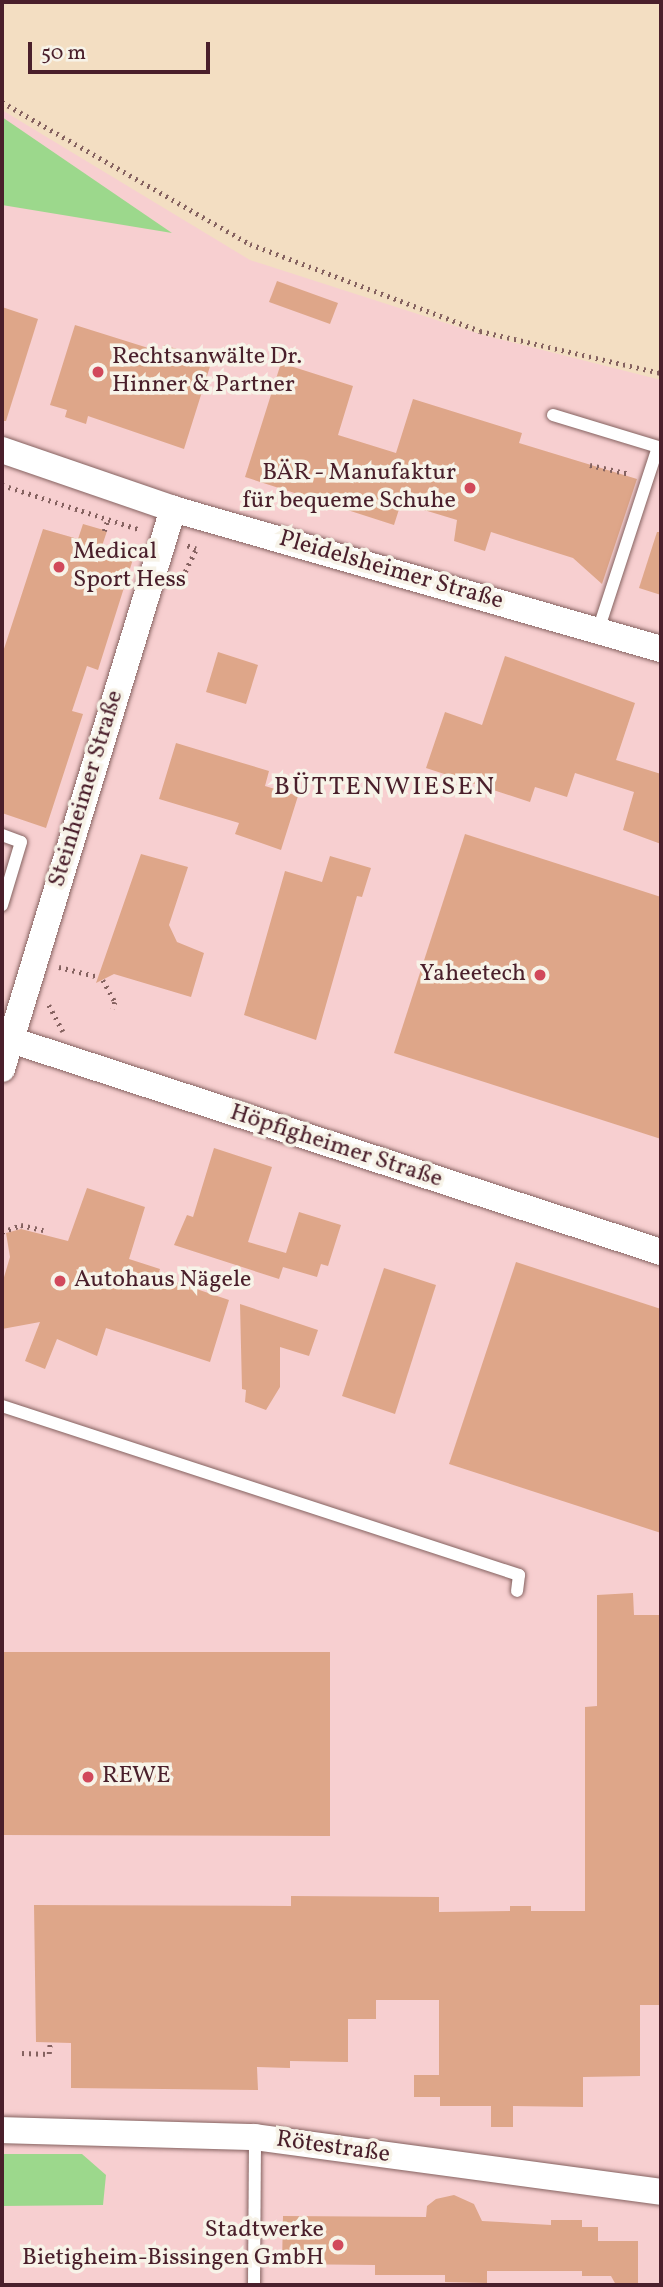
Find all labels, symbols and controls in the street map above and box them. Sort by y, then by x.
scale bar [32,28,214,72]
text: 50 m [41,39,86,68]
place label: Rechtsanwälte Dr. Hinner & Partner [112,344,302,400]
marker: Rechtsanwälte Dr. Hinner & Partner [90,364,106,380]
place label: BÄR - Manufaktur für bequeme Schuhe [242,460,456,516]
marker: BÄR - Manufaktur für bequeme Schuhe [462,480,478,496]
street label: Pleidelsheimer Straße [276,525,506,617]
place label: Medical Sport Hess [73,539,186,595]
marker: Medical Sport Hess [51,559,67,575]
street label: Steinheimer Straße [43,687,131,891]
district label: BÜTTENWIESEN [275,772,495,804]
place label: Yaheetech [419,961,526,989]
marker: Yaheetech [532,967,548,983]
street label: Höpfigheimer Straße [226,1099,446,1195]
place label: Autohaus Nägele [74,1267,251,1295]
marker: Autohaus Nägele [52,1273,68,1289]
place label: REWE [102,1763,171,1791]
marker: REWE [80,1769,96,1785]
street label: Rötestraße [274,2126,392,2170]
place label: Stadtwerke Bietigheim-Bissingen GmbH [22,2217,324,2273]
marker: Stadtwerke Bietigheim-Bissingen GmbH [330,2237,346,2253]

